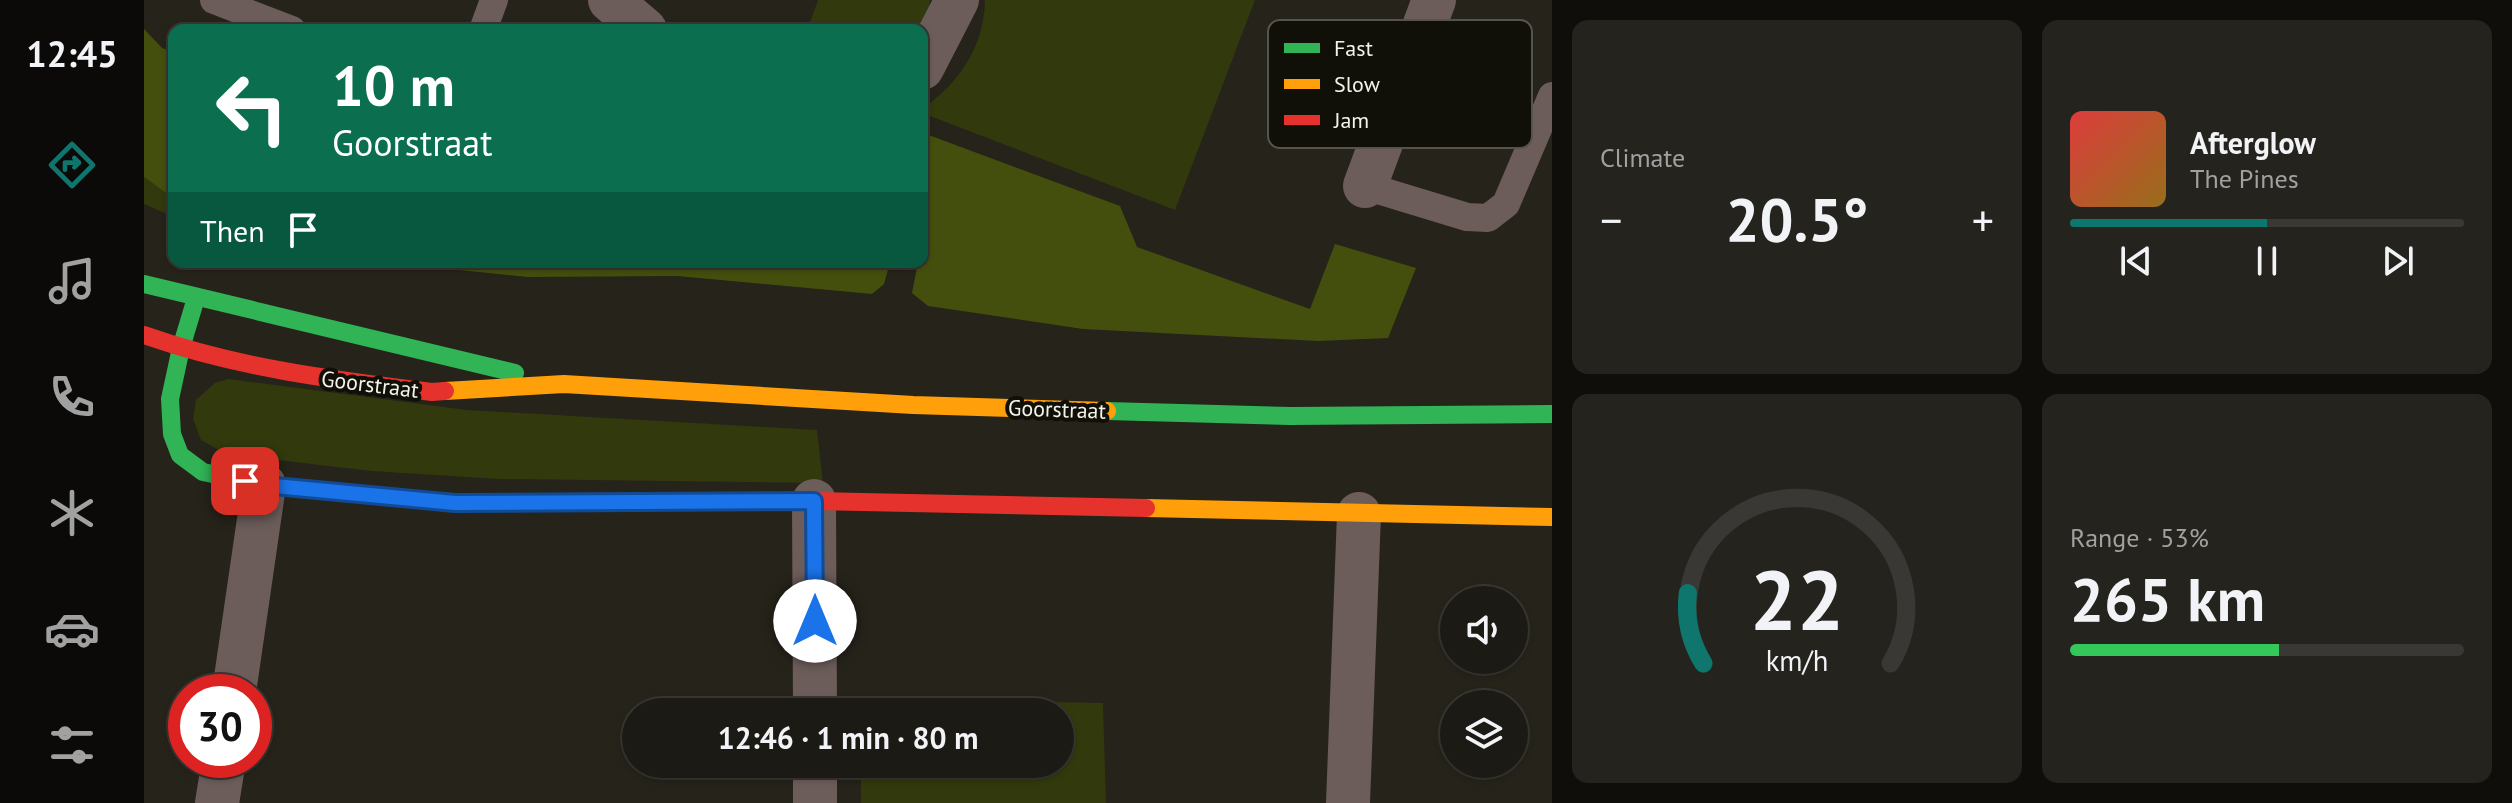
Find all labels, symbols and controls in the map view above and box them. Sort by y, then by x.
legend [1268,20,1532,148]
text: 12:45 [26,30,118,77]
text: Fast [1334,34,1374,62]
text: 10 m [332,49,455,121]
icon: left [200,56,304,160]
text: Slow [1334,70,1380,98]
text: Jam [1333,106,1369,134]
text: Goorstraat [332,119,492,166]
text: Afterglow [2190,123,2316,162]
icon: directions [44,137,100,193]
text: Climate [1600,141,1685,174]
text: The Pines [2190,162,2299,195]
text: 20.5° [1725,180,1869,258]
text: − [1600,191,1622,248]
text: + [1972,191,1994,248]
icon: arrive [281,208,325,252]
text: Then [200,211,265,250]
icon: previous [2114,239,2158,283]
icon: pause [2245,239,2289,283]
icon: next [2376,239,2420,283]
icon: music [44,253,100,309]
street label: Goorstraat [320,364,421,404]
icon: phone [44,369,100,425]
street label: Goorstraat [1008,393,1107,425]
pin [211,447,279,515]
icon: arrive [223,459,267,503]
icon: climate [44,485,100,541]
text: Range · 53% [2070,521,2209,554]
text: 22 [1750,545,1844,653]
text: 265 km [2070,560,2265,638]
position arrow [773,579,857,663]
map controls [1440,586,1528,778]
button: sound [1440,586,1528,674]
icon: car [44,601,100,657]
text: km/h [1766,642,1828,679]
speed limit sign: 30 [168,674,272,778]
button: layers [1440,690,1528,778]
icon: filters [44,717,100,773]
text: 12:46 · 1 min · 80 m [718,718,978,757]

